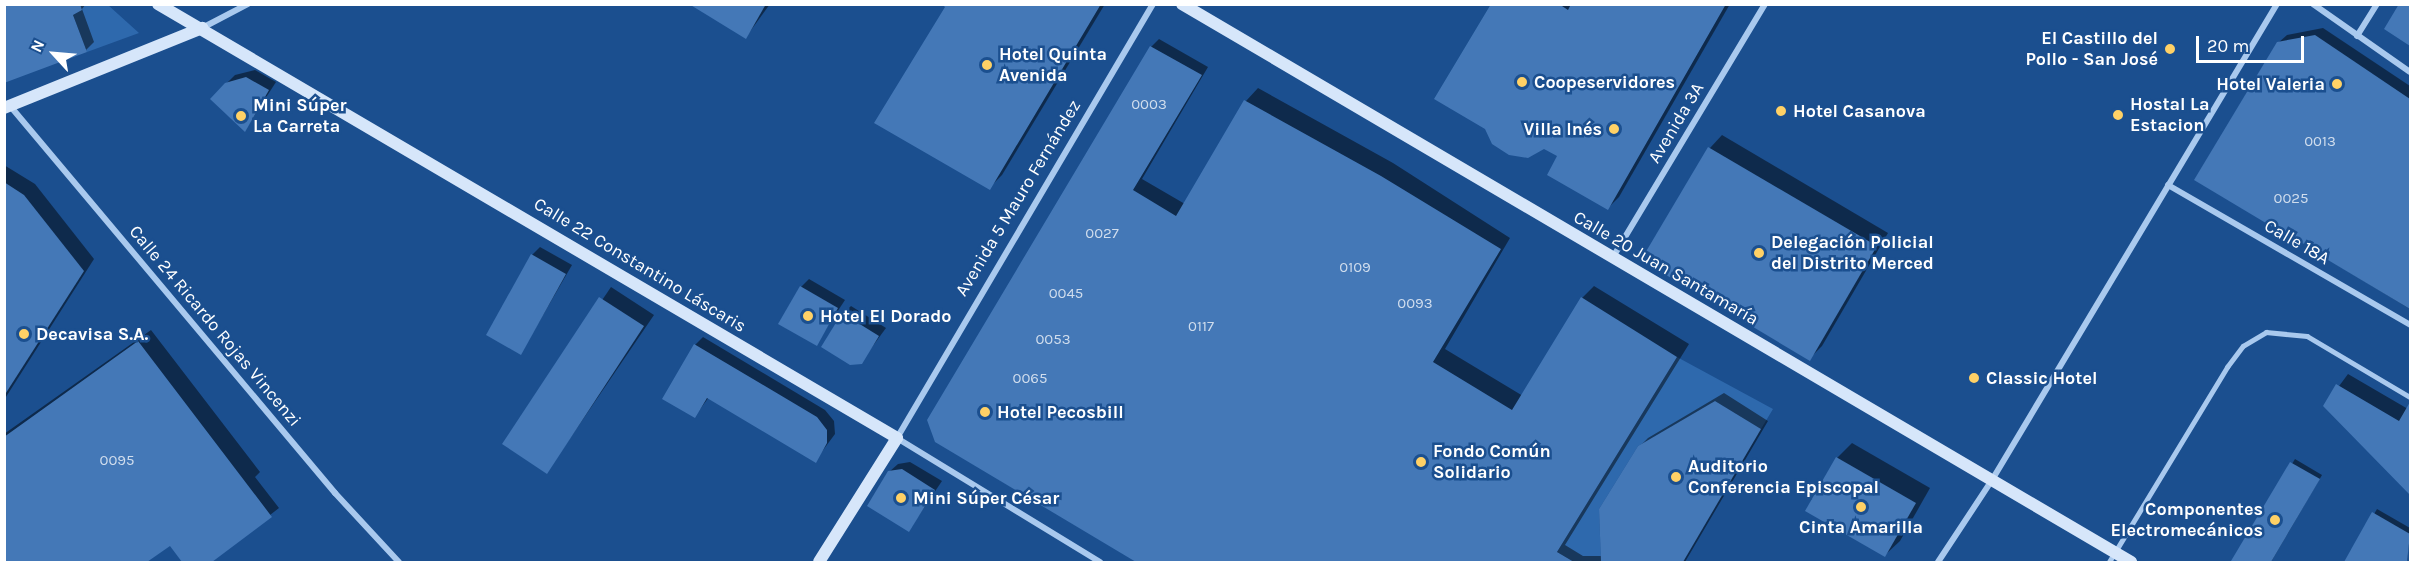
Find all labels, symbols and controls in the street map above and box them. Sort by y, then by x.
north arrow [24,24,84,84]
scale bar [2199,24,2307,62]
place label: El Castillo del Pollo - San José [2025,28,2158,70]
text: 20 m [2207,35,2249,57]
text: N [26,37,48,55]
marker: El Castillo del Pollo - San José [2163,42,2177,56]
place label: Hotel Quinta Avenida [999,44,1107,86]
marker: Hotel Quinta Avenida [980,58,994,72]
place label: Coopeservidores [1534,71,1675,93]
place label: Hotel Valeria [2216,73,2325,95]
marker: Coopeservidores [1515,75,1529,89]
marker: Hotel Valeria [2330,77,2344,91]
street label: Avenida 3A [1643,79,1709,167]
place label: Hostal La Estacion [2130,94,2209,136]
place label: Mini Súper La Carreta [253,95,347,138]
street label: Avenida 5 Mauro Fernández [951,96,1085,300]
house number: 0003 [1131,96,1167,114]
place label: Hotel Casanova [1793,100,1926,122]
marker: Hotel Casanova [1774,104,1788,118]
marker: Hostal La Estacion [2111,108,2125,122]
marker: Mini Súper La Carreta [234,109,248,123]
place label: Villa Inés [1523,118,1602,140]
marker: Villa Inés [1607,122,1621,136]
house number: 0013 [2304,133,2336,151]
house number: 0025 [2274,190,2308,208]
street label: Calle 22 Constantino Láscaris [530,193,750,337]
street label: Calle 20 Juan Santamaría [1570,206,1762,330]
street label: Calle 18A [2260,215,2334,269]
street label: Calle 24 Ricardo Rojas Vincenzi [124,221,306,431]
house number: 0027 [1085,225,1119,243]
place label: Delegación Policial del Distrito Merced [1771,232,1934,274]
marker: Delegación Policial del Distrito Merced [1752,246,1766,260]
house number: 0109 [1339,259,1371,277]
house number: 0045 [1049,285,1083,303]
house number: 0093 [1397,295,1433,313]
place label: Hotel El Dorado [820,305,952,327]
marker: Hotel El Dorado [801,309,815,323]
house number: 0117 [1188,318,1214,336]
place label: Decavisa S.A. [36,323,148,345]
marker: Decavisa S.A. [17,327,31,341]
house number: 0053 [1035,331,1071,349]
place label: Classic Hotel [1986,367,2097,389]
house number: 0065 [1013,370,1047,388]
marker: Classic Hotel [1967,371,1981,385]
place label: Hotel Pecosbill [997,401,1124,423]
marker: Hotel Pecosbill [978,405,992,419]
place label: Fondo Común Solidario [1433,441,1551,484]
house number: 0095 [100,452,134,470]
marker: Fondo Común Solidario [1414,455,1428,469]
place label: Auditorio Conferencia Episcopal [1688,456,1879,498]
marker: Auditorio Conferencia Episcopal [1669,470,1683,484]
place label: Mini Súper César [913,487,1059,509]
marker: Mini Súper César [894,491,908,505]
place label: Componentes Electromecánicos [2111,499,2263,542]
marker: Cinta Amarilla [1854,500,1868,514]
marker: Componentes Electromecánicos [2268,513,2282,527]
place label: Cinta Amarilla [1799,516,1923,538]

